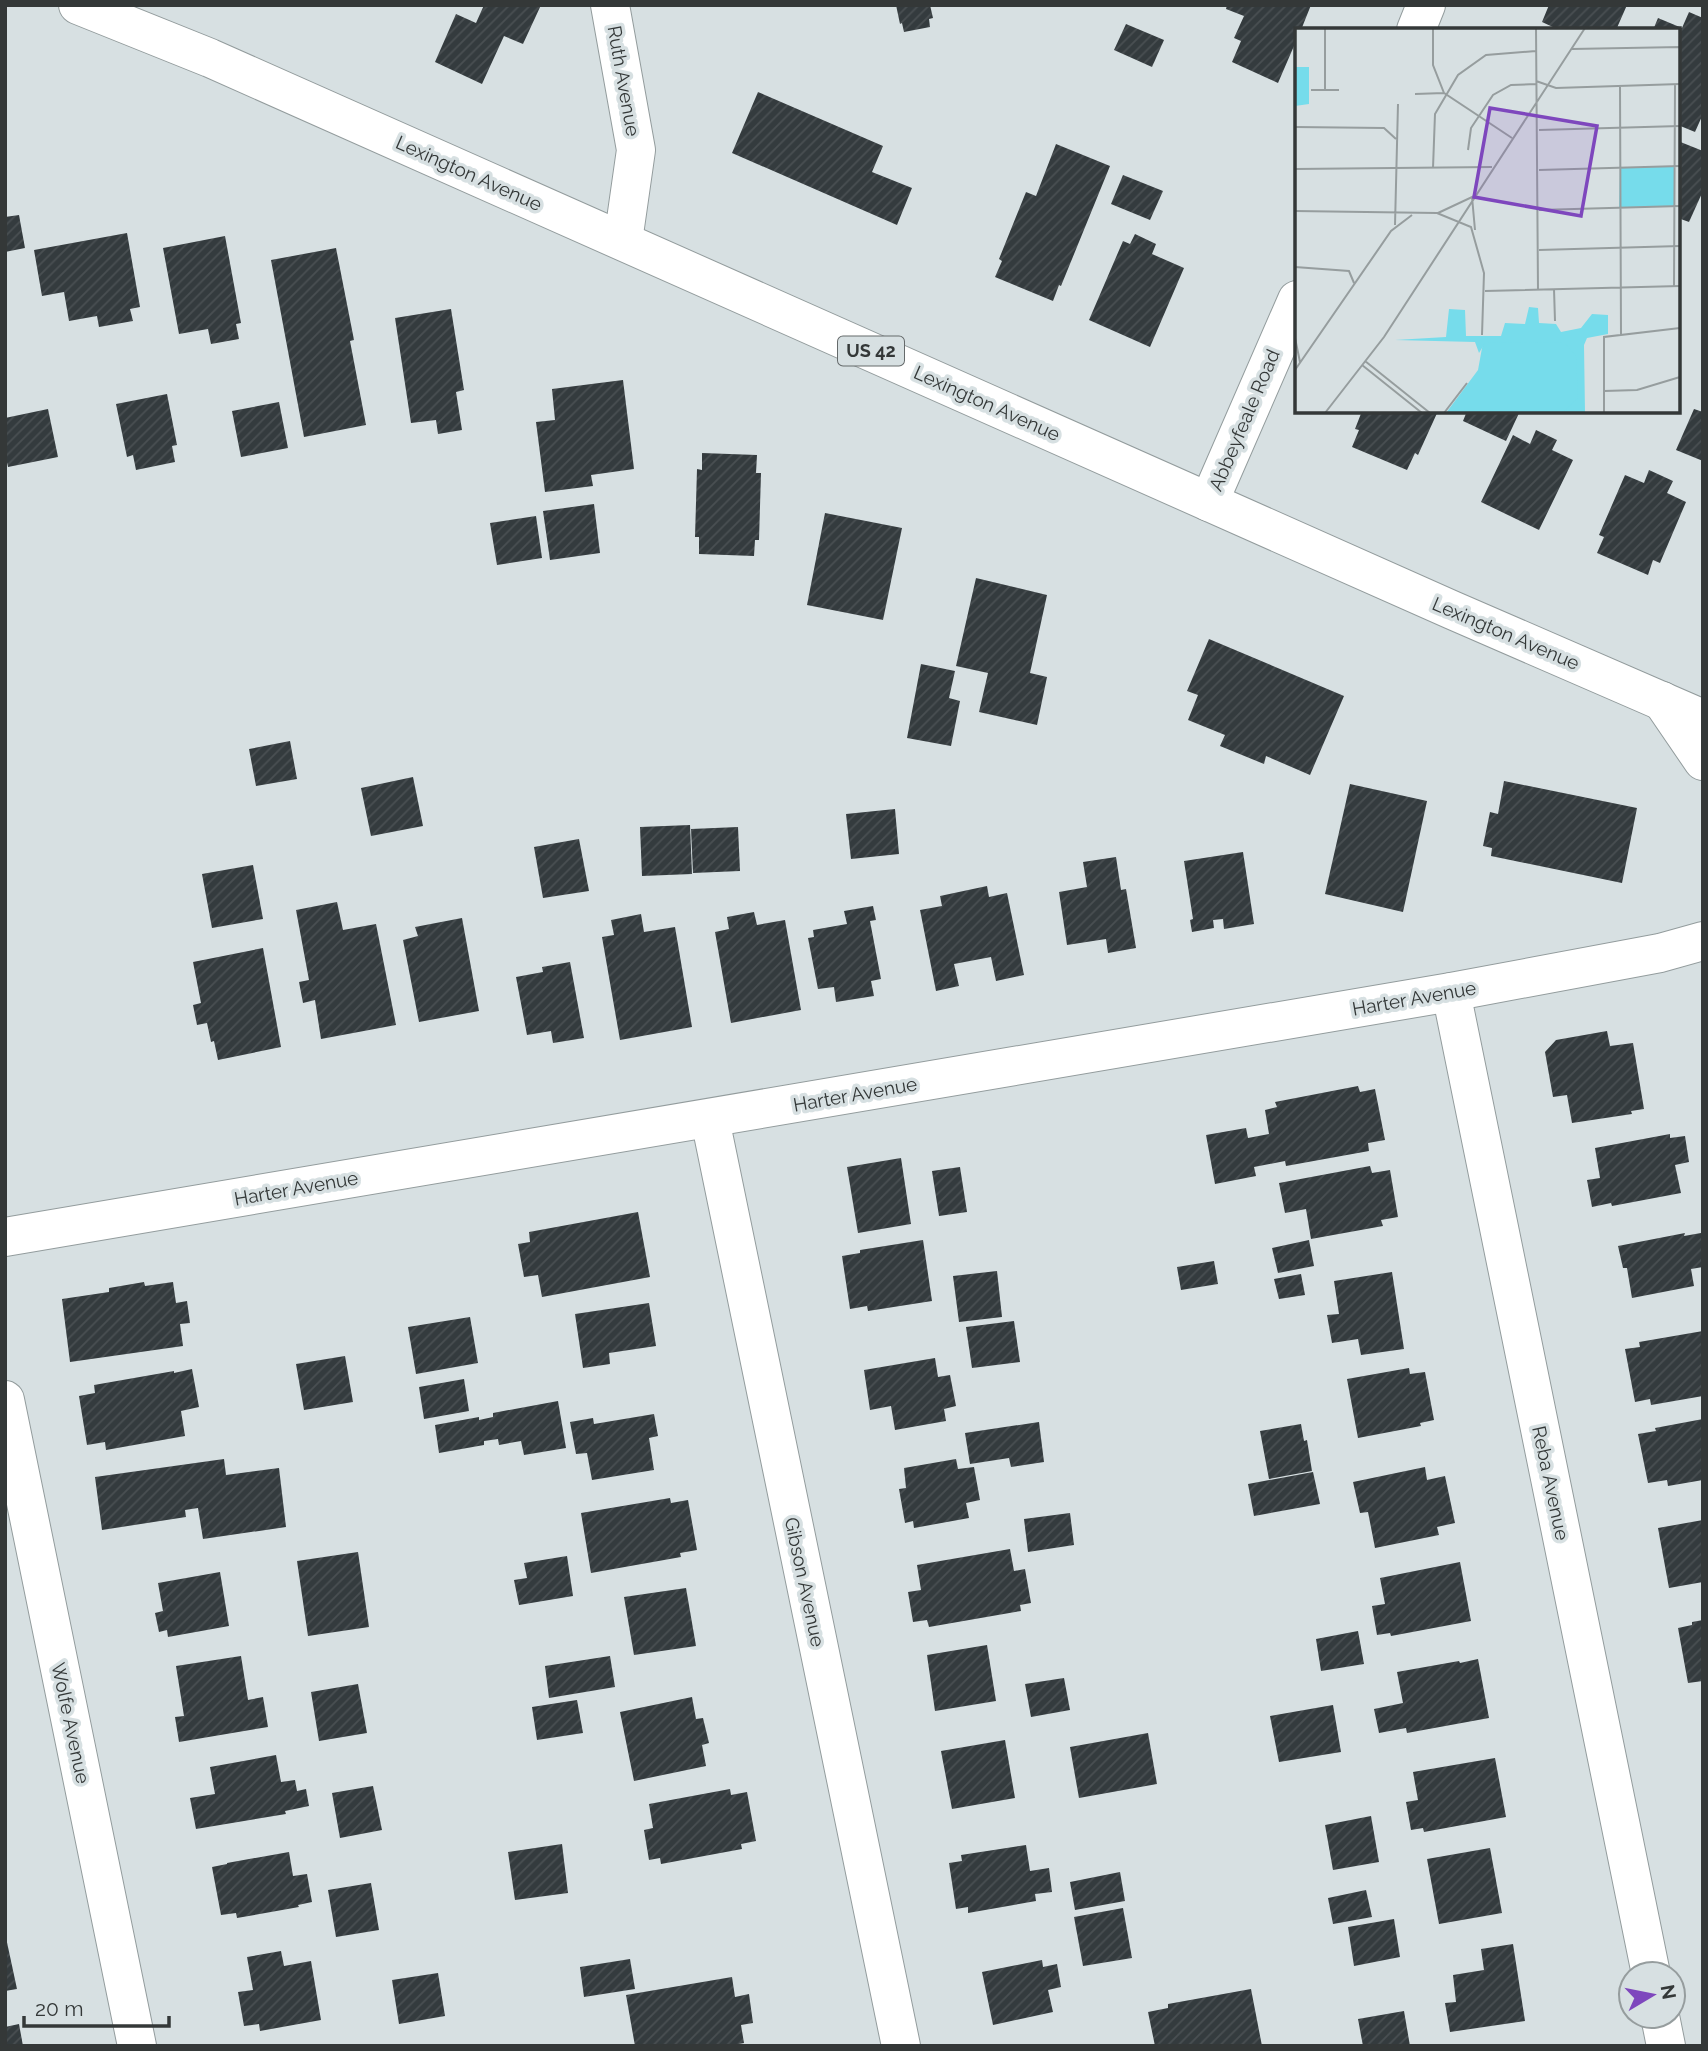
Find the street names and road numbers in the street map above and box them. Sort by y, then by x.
street label: Ruth Avenue [603,24,645,138]
street label: Lexington Avenue [392,131,546,215]
road number: US 42 [838,337,904,366]
street label: Abbeyfeale Road [1204,346,1284,494]
street label: Lexington Avenue [910,361,1064,445]
street label: Lexington Avenue [1429,592,1583,674]
street label: Harter Avenue [1350,976,1478,1020]
street label: Harter Avenue [791,1072,919,1116]
street label: Harter Avenue [232,1166,360,1210]
street label: Reba Avenue [1528,1424,1574,1542]
street label: Gibson Avenue [781,1515,829,1649]
street label: Wolfe Avenue [47,1660,95,1786]

